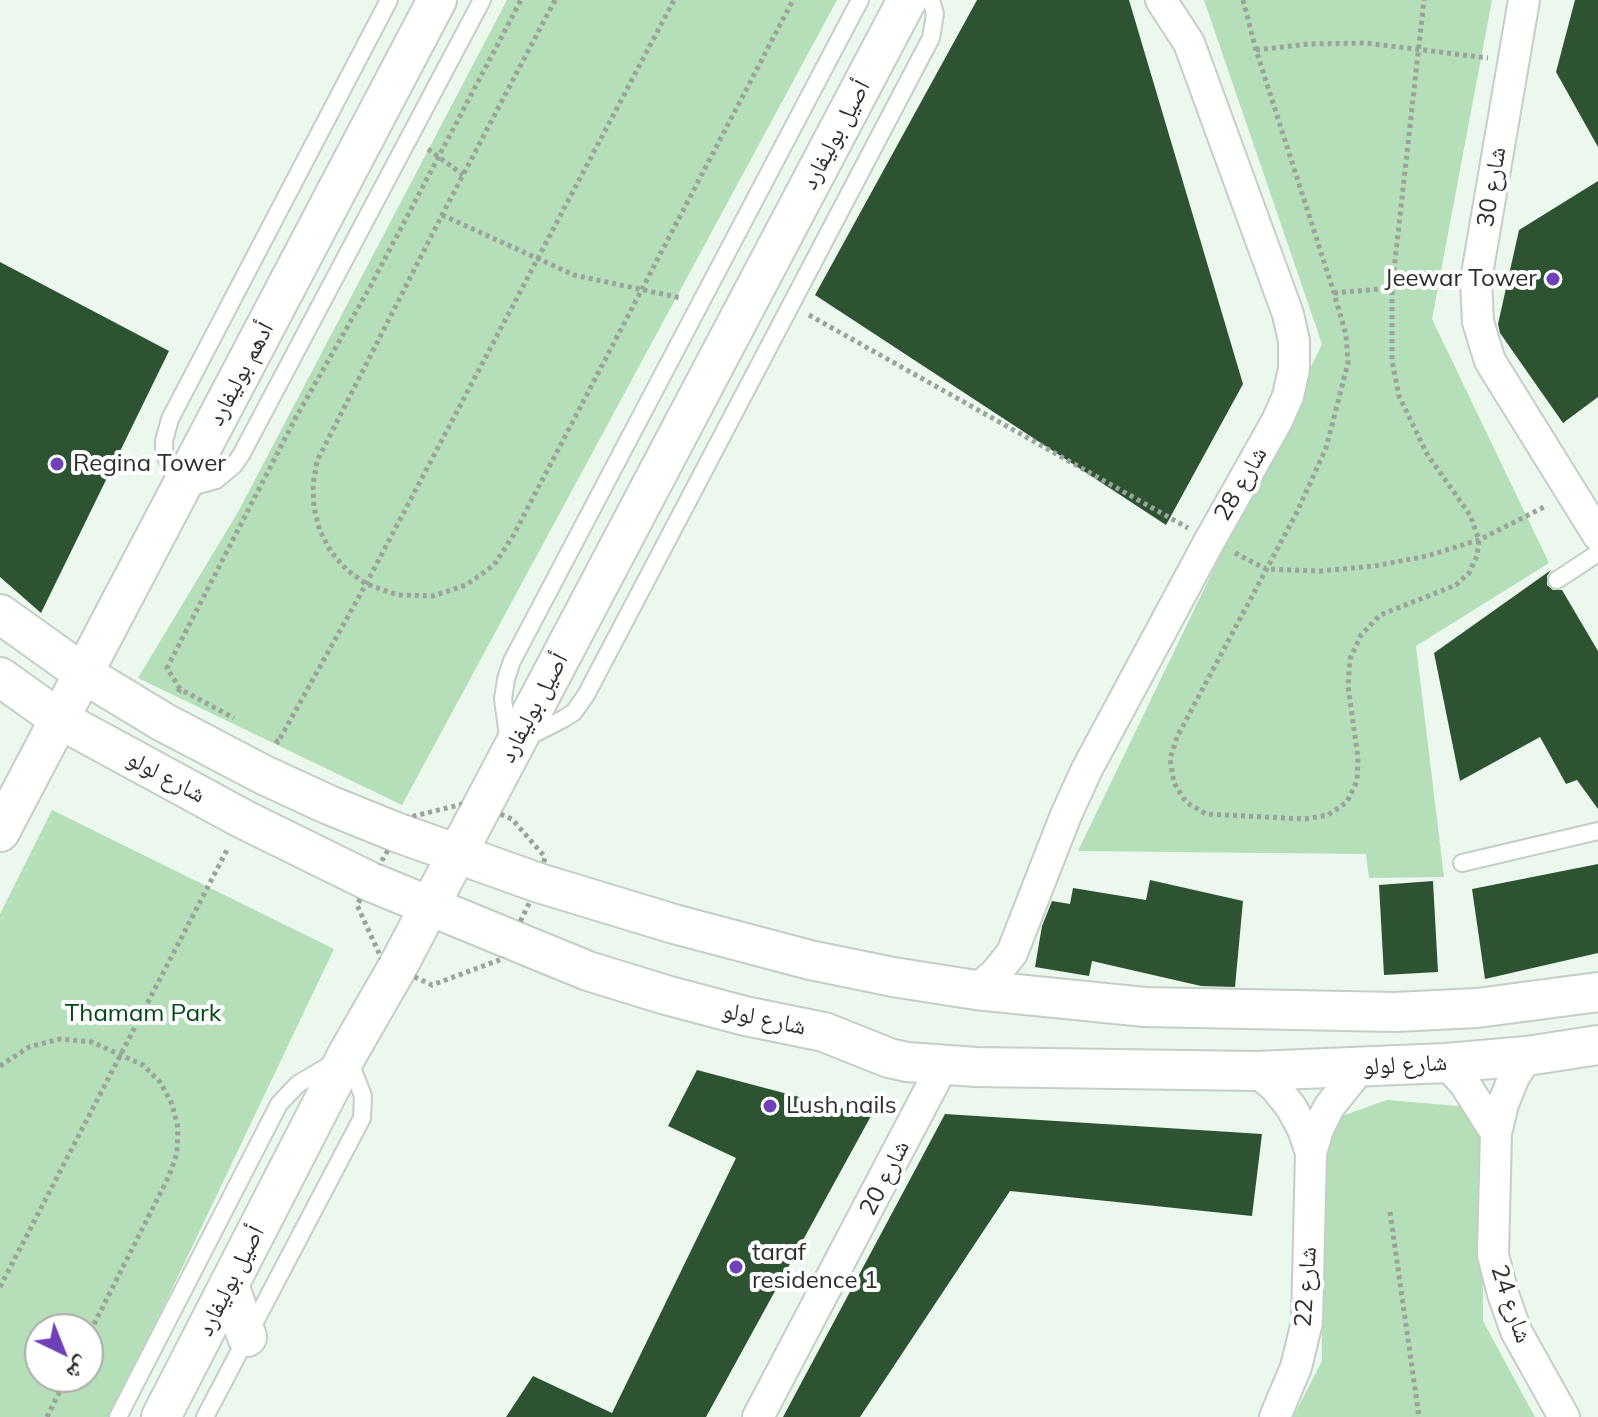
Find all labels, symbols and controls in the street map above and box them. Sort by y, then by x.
street label: أصيل بوليفارد [795,75,877,195]
street label: شارع 30 [1471,145,1513,229]
place label: Jeewar Tower [1385,265,1537,293]
marker: Jeewar Tower [1544,270,1562,288]
street label: أدهم بوليفارد [202,317,280,431]
street label: شارع 28 [1208,442,1274,526]
place label: Regina Tower [73,450,226,478]
marker: Regina Tower [48,455,66,473]
street label: أصيل بوليفارد [493,648,575,768]
street label: شارع لولو [122,744,210,810]
street label: شارع لولو [720,996,808,1042]
park label: Thamam Park [65,1000,221,1028]
street label: شارع لولو [1362,1048,1448,1082]
place label: Lush nails [786,1092,897,1120]
marker: Lush nails [761,1097,779,1115]
street label: شارع 20 [854,1136,916,1220]
street label: أصيل بوليفارد [191,1221,271,1341]
place label: taraf residence 1 [752,1239,878,1295]
street label: شارع 22 [1289,1246,1323,1328]
marker: taraf residence 1 [727,1258,745,1276]
street label: شارع 24 [1484,1261,1538,1347]
north arrow [24,1313,104,1393]
text: ش [61,1351,97,1387]

